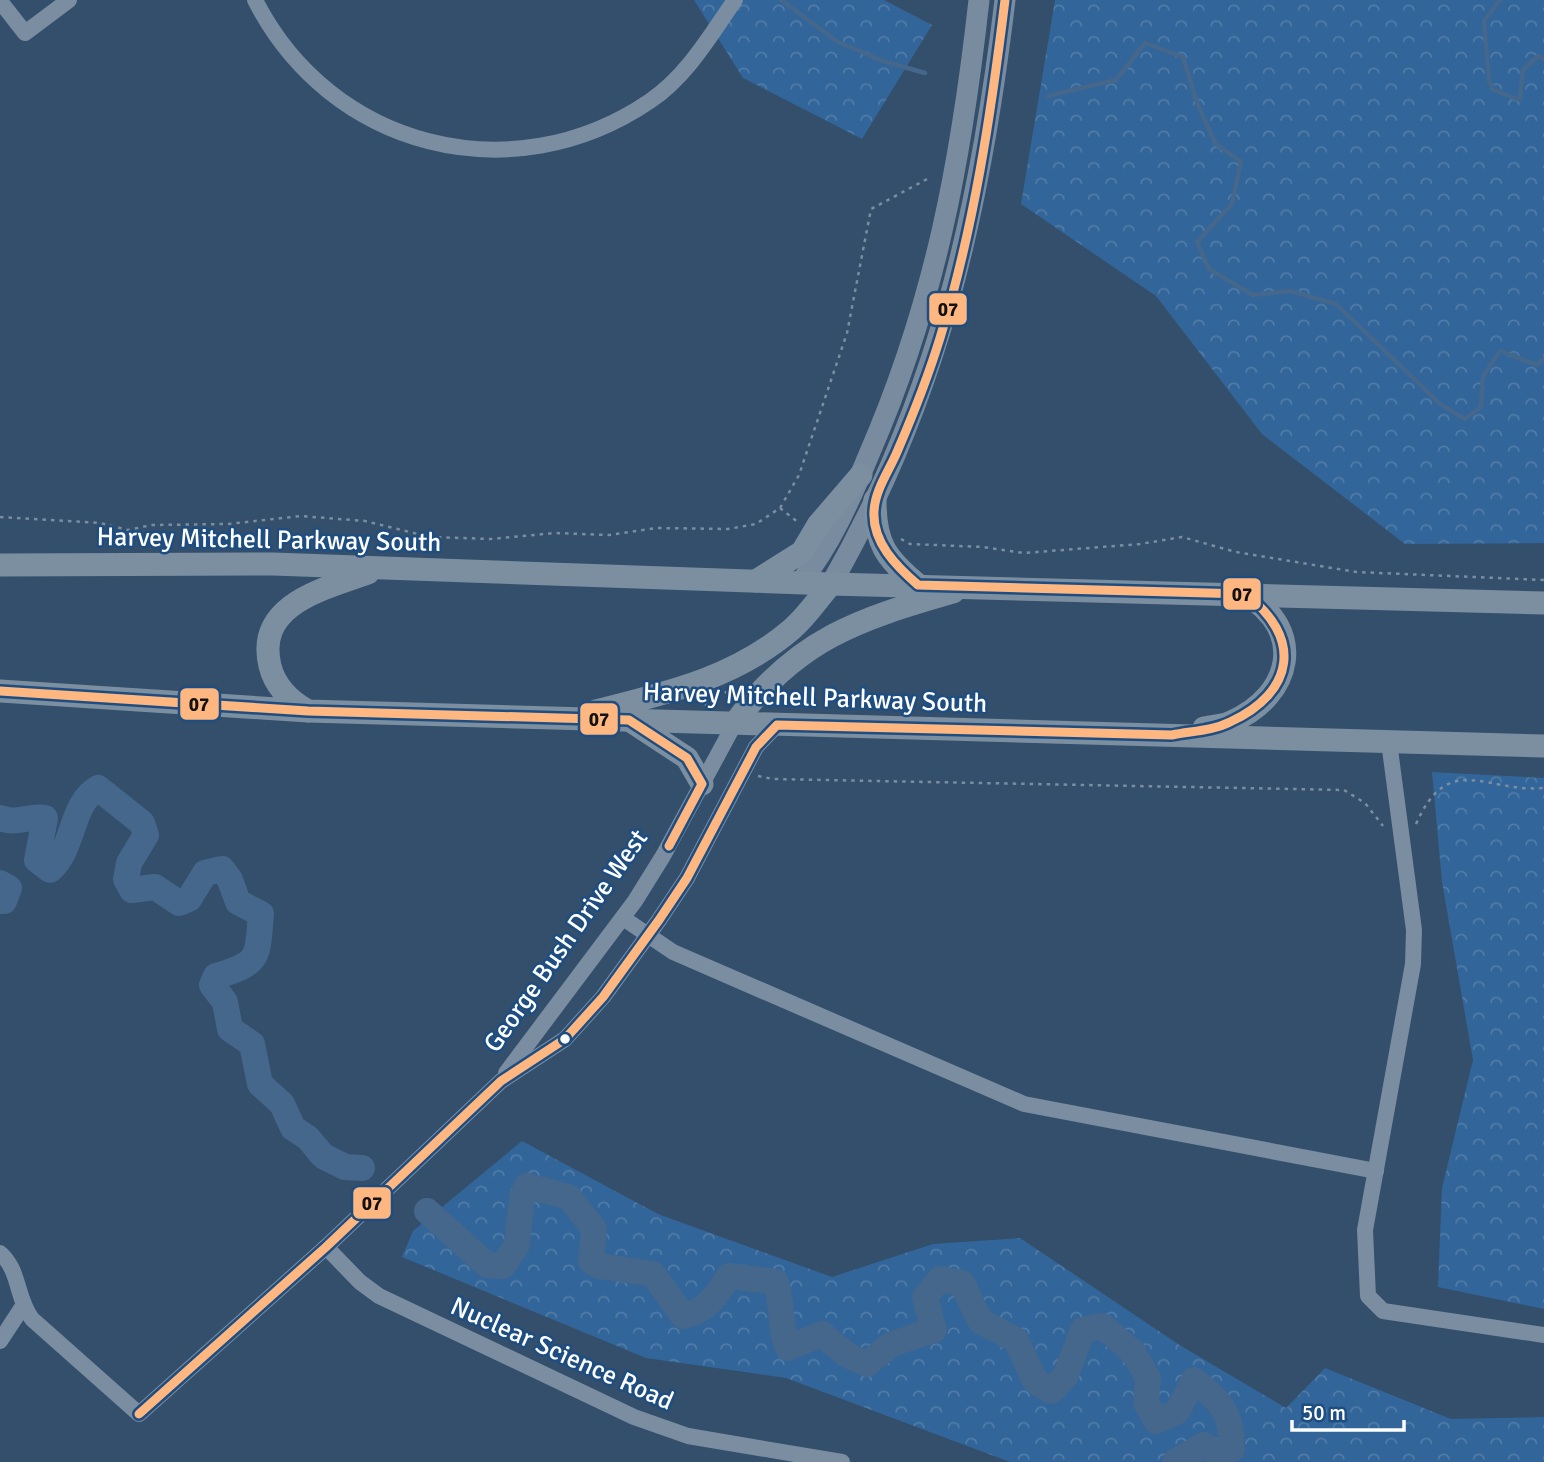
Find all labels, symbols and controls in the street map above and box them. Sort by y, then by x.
line badge: 07 [928,292,968,326]
text: 07 [938,298,958,322]
street label: Harvey Mitchell Parkway South [96,521,442,559]
line badge: 07 [1222,577,1262,611]
text: 07 [1232,583,1252,607]
street label: Harvey Mitchell Parkway South [642,676,988,720]
line badge: 07 [179,687,220,721]
text: 07 [189,693,209,717]
line badge: 07 [579,702,619,736]
text: 07 [589,708,609,732]
street label: George Bush Drive West [477,823,655,1059]
unlabelled marker [558,1032,572,1046]
line badge: 07 [352,1186,392,1220]
text: 07 [362,1192,382,1216]
street label: Nuclear Science Road [446,1290,678,1418]
scale bar [1292,1388,1404,1432]
text: 50 m [1302,1400,1346,1426]

